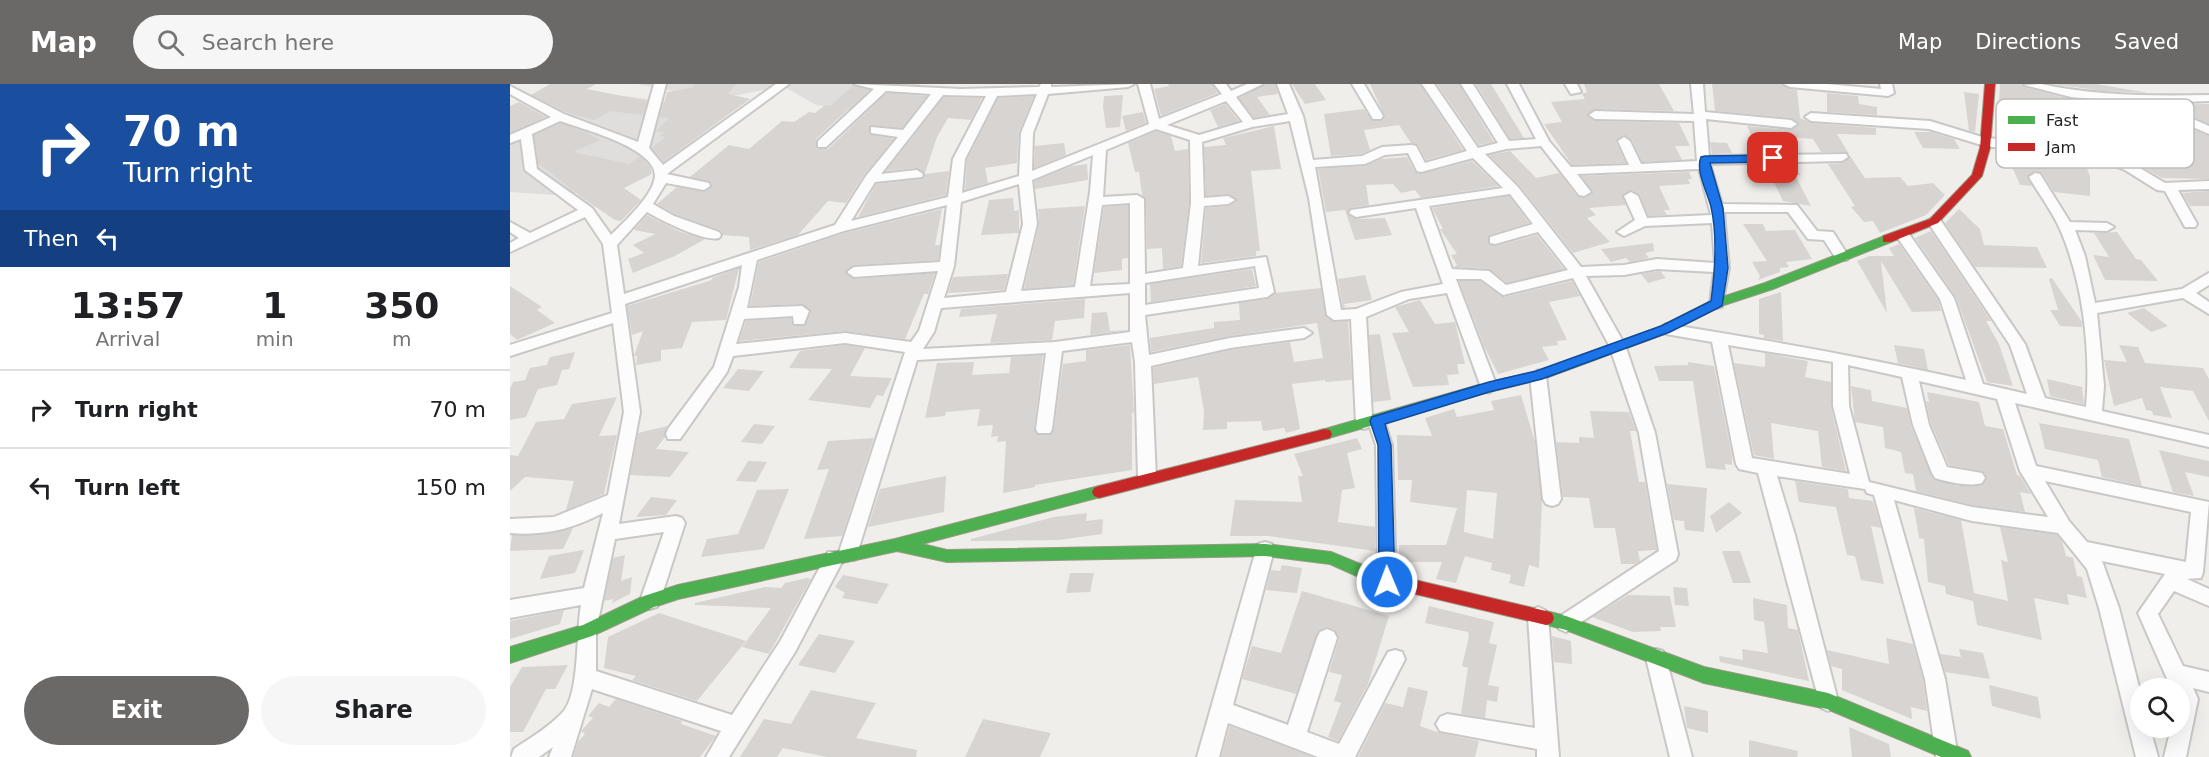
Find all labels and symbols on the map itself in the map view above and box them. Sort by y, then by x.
legend [1996,99,2194,168]
text: Fast [2046,111,2078,130]
pin [1747,132,1798,183]
text: Jam [2045,138,2076,157]
position arrow [1355,550,1419,614]

